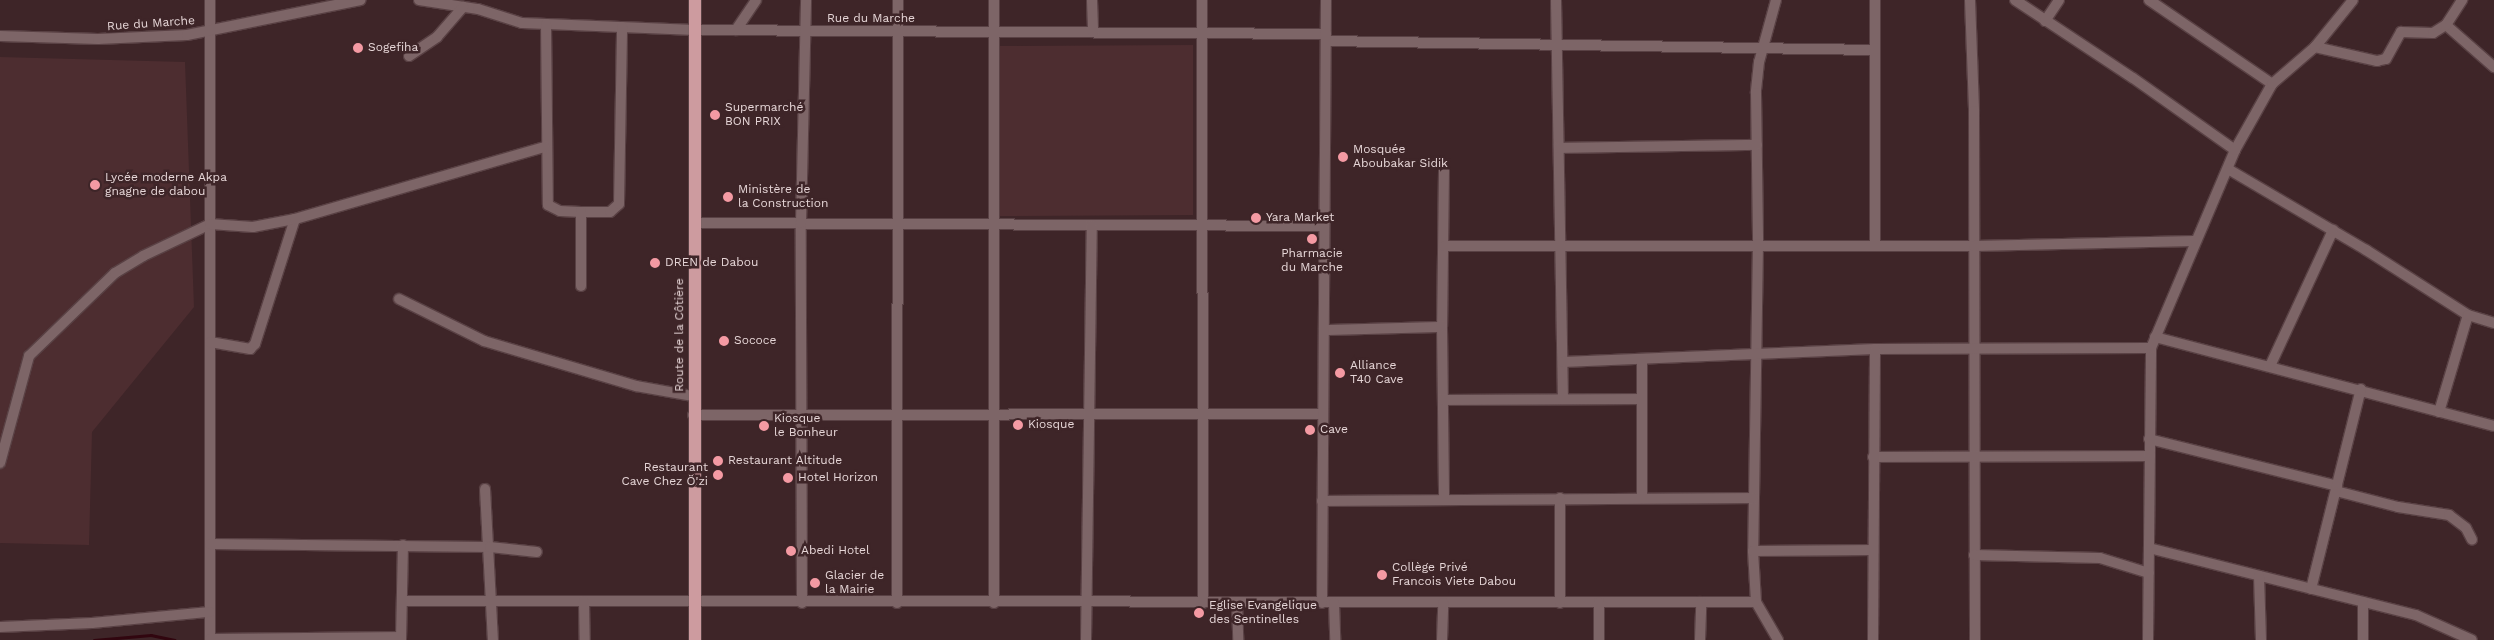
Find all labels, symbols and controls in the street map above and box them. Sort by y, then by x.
street label: Rue du Marche [827,12,915,26]
street label: Rue du Marche [107,14,195,34]
place label: Sogefiha [368,41,418,55]
marker: Sogefiha [352,42,364,54]
place label: Supermarché BON PRIX [725,101,803,129]
marker: Supermarché BON PRIX [709,109,721,121]
place label: Mosquée Aboubakar Sidik [1353,143,1448,171]
marker: Mosquée Aboubakar Sidik [1337,151,1349,163]
place label: Lycée moderne Akpa gnagne de dabou [105,171,227,199]
marker: Lycée moderne Akpa gnagne de dabou [89,179,101,191]
place label: Ministère de la Construction [738,183,829,211]
marker: Ministère de la Construction [722,191,734,203]
place label: Yara Market [1266,211,1334,225]
marker: Yara Market [1250,212,1262,224]
marker: Pharmacie du Marche [1306,233,1318,245]
place label: Pharmacie du Marche [1281,247,1343,275]
place label: DREN de Dabou [665,256,758,270]
marker: DREN de Dabou [649,257,661,269]
street label: Route de la Côtière [673,278,687,392]
place label: Sococe [734,334,776,348]
marker: Sococe [718,335,730,347]
place label: Alliance T40 Cave [1350,359,1403,387]
marker: Alliance T40 Cave [1334,367,1346,379]
place label: Kiosque le Bonheur [774,412,838,440]
place label: Kiosque [1028,418,1074,432]
marker: Kiosque [1012,419,1024,431]
marker: Kiosque le Bonheur [758,420,770,432]
place label: Cave [1320,423,1348,437]
marker: Cave [1304,424,1316,436]
place label: Restaurant Altitude [728,454,843,468]
marker: Restaurant Altitude [712,455,724,467]
place label: Restaurant Cave Chez Ö'zi [621,461,708,489]
marker: Restaurant Cave Chez Ö'zi [712,469,724,481]
place label: Hotel Horizon [798,471,878,485]
marker: Hotel Horizon [782,472,794,484]
place label: Abedi Hotel [801,544,870,558]
marker: Abedi Hotel [785,545,797,557]
place label: Collège Privé Francois Viete Dabou [1392,561,1517,589]
place label: Glacier de la Mairie [825,569,884,597]
marker: Collège Privé Francois Viete Dabou [1376,569,1388,581]
marker: Glacier de la Mairie [809,577,821,589]
place label: Eglise Evangelique des Sentinelles [1209,599,1317,627]
marker: Eglise Evangelique des Sentinelles [1193,607,1205,619]

